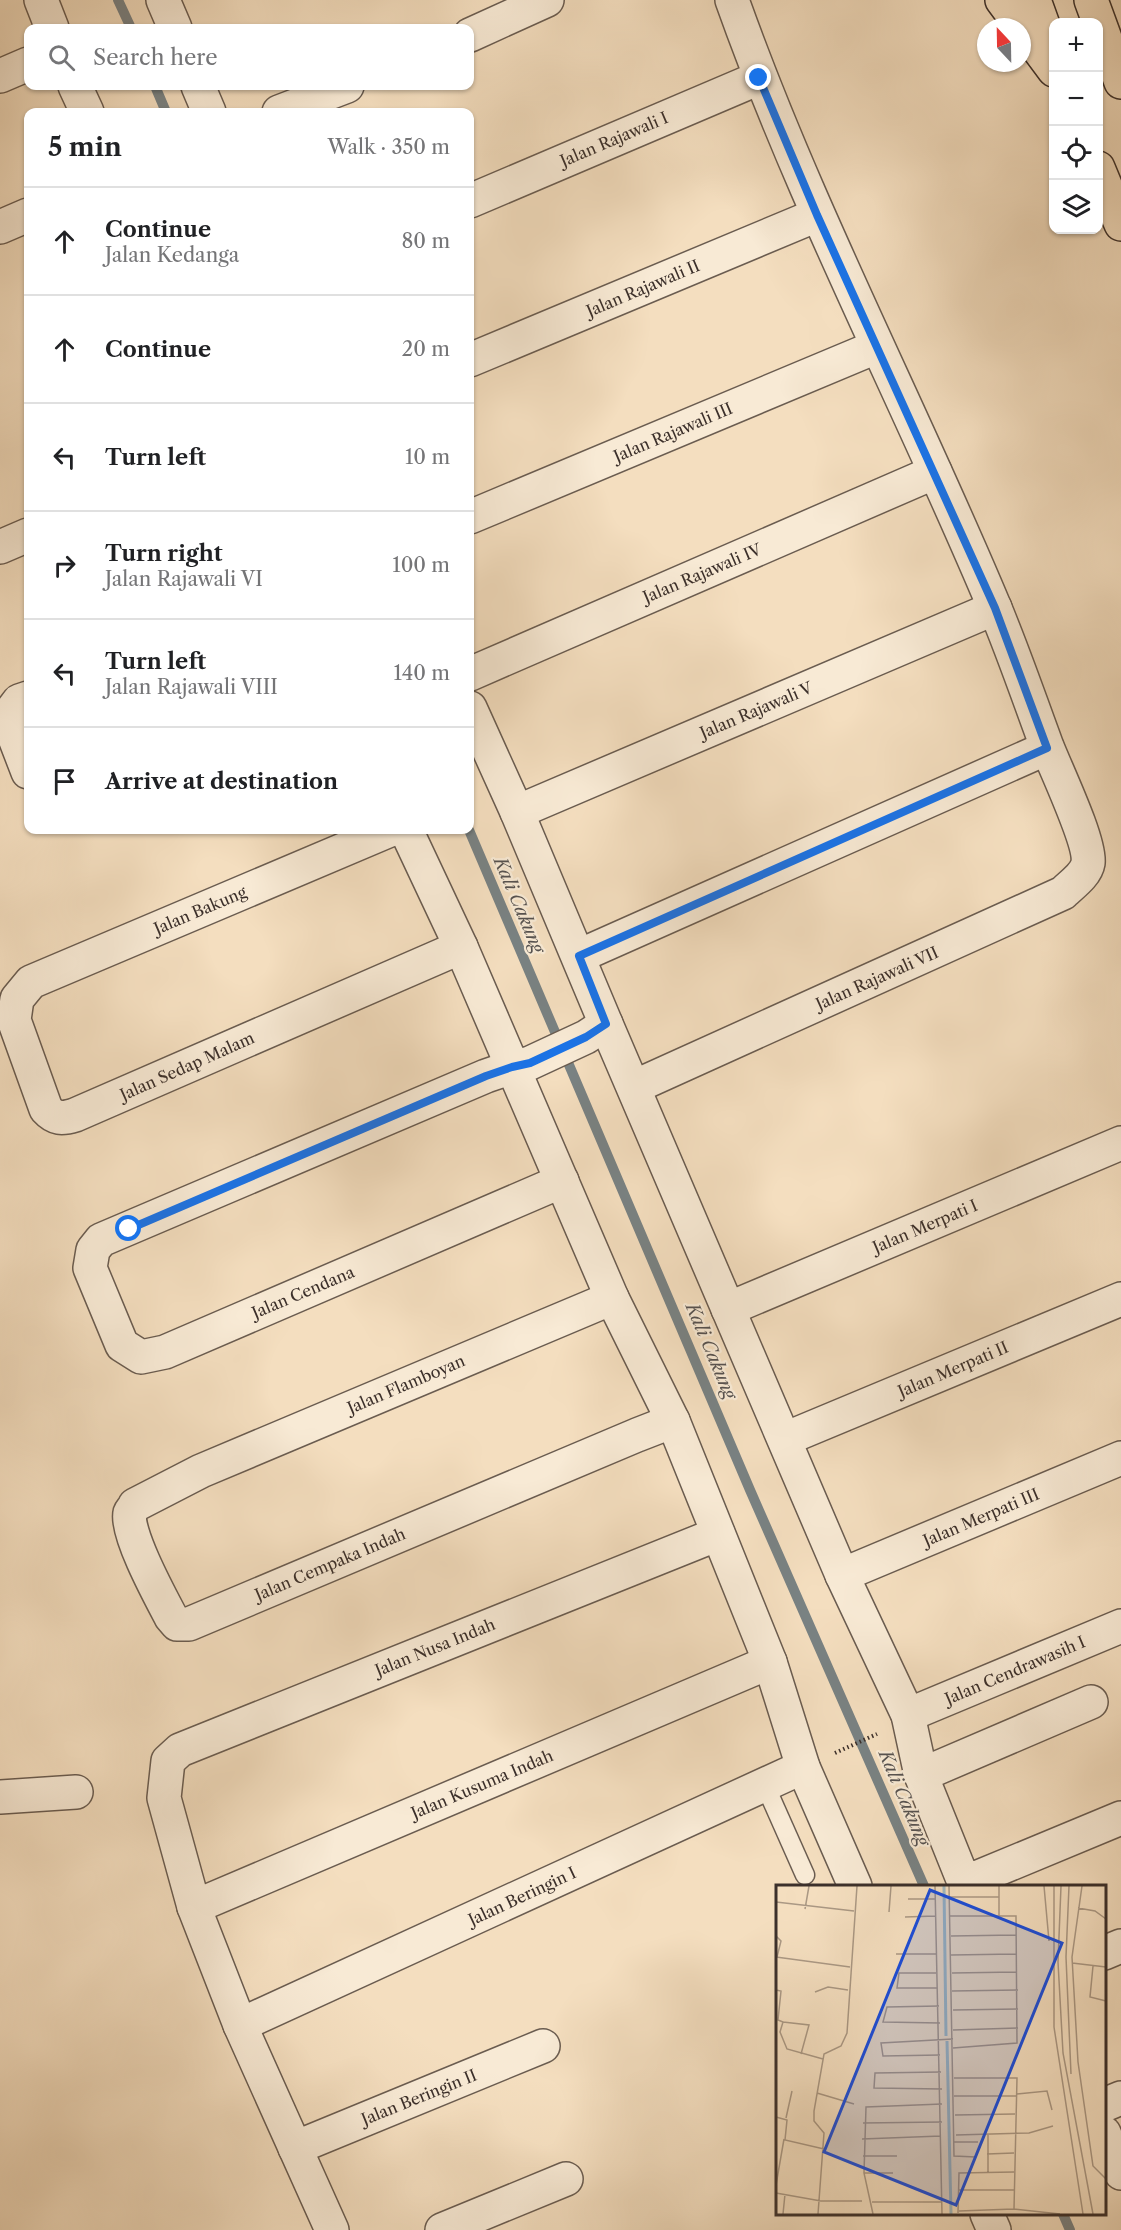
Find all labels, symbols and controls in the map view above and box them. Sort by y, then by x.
north arrow [977,18,1031,72]
map controls [1049,18,1103,234]
button: + [1049,18,1103,72]
search box [24,24,474,90]
icon: search [45,41,78,74]
text: Search here [93,44,218,71]
route end [745,64,771,90]
button: − [1049,72,1103,126]
street label: Jalan Rajawali I [554,107,671,172]
button: locate [1049,126,1103,180]
text: 5 min [48,131,122,163]
text: Walk · 350 m [327,135,450,159]
button: layers [1049,180,1103,234]
text: Continue [105,216,211,243]
icon: ahead [48,225,81,258]
text: 80 m [402,229,450,253]
text: Jalan Kedanga [105,243,239,267]
street label: Jalan Rajawali II [581,255,703,322]
icon: ahead [48,333,81,366]
text: Continue [105,336,211,363]
text: 20 m [402,337,450,361]
street label: Jalan Rajawali III [608,398,735,467]
icon: left [48,441,81,474]
text: Turn left [105,444,206,471]
text: 10 m [405,445,450,469]
street label: Jalan Rajawali IV [637,539,765,608]
text: Turn right [105,540,223,567]
icon: right [48,549,81,582]
text: 100 m [392,553,450,577]
text: Jalan Rajawali VI [105,567,263,591]
text: Turn left [105,648,206,675]
icon: left [48,657,81,690]
text: 140 m [393,661,450,685]
text: Jalan Rajawali VIII [105,675,278,699]
street label: Jalan Rajawali V [694,677,816,744]
icon: arrive [48,765,81,798]
text: Arrive at destination [105,768,338,795]
water label: Kali Cakung [488,852,550,958]
street label: Jalan Bakung [148,881,250,940]
street label: Jalan Rajawali VII [810,942,941,1015]
street label: Jalan Sedap Malam [114,1027,257,1106]
street label: Jalan Merpati I [867,1195,980,1258]
route start [115,1215,141,1241]
street label: Jalan Cendana [246,1261,358,1324]
water label: Kali Cakung [680,1298,742,1404]
street label: Jalan Merpati II [892,1337,1011,1402]
street label: Jalan Flamboyan [341,1350,468,1419]
street label: Jalan Merpati III [917,1484,1042,1552]
street label: Jalan Cempaka Indah [249,1523,408,1606]
street label: Jalan Nusa Indah [369,1614,498,1681]
street label: Jalan Cendrawasih I [939,1631,1088,1710]
street label: Jalan Kusuma Indah [405,1745,556,1824]
water label: Kali Cakung [873,1745,935,1851]
street label: Jalan Beringin I [462,1862,579,1931]
inset map [776,1885,1106,2215]
street label: Jalan Beringin II [356,2065,480,2130]

